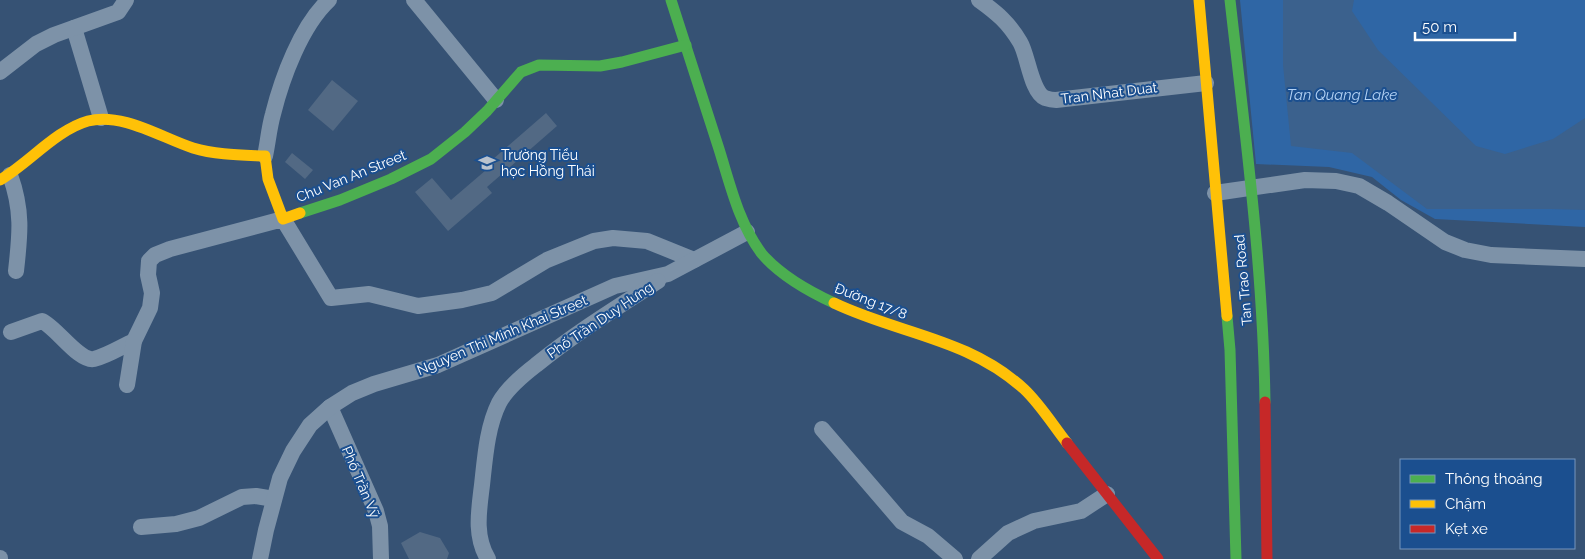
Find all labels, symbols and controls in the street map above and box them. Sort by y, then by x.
scale bar [1415,10,1515,42]
text: 50 m [1422,18,1457,36]
street label: Tran Nhat Duat [1060,79,1158,107]
water label: Tan Quang Lake [1287,86,1397,104]
street label: Chu Van An Street [294,147,408,205]
place label: Trường Tiểu học Hồng Thái [501,147,595,179]
school or university icon: Trường Tiểu học Hồng Thái [477,153,497,173]
street label: Tan Trao Road [1231,234,1255,326]
street label: Phố Trần Duy Hưng [544,279,656,361]
street label: Đường 17/8 [832,280,910,322]
street label: Nguyen Thi Minh Khai Street [414,292,590,378]
street label: Phố Trần Vỹ [339,444,383,521]
legend [1400,459,1575,549]
text: Thông thoáng [1445,470,1543,488]
text: Chậm [1445,495,1486,513]
text: Kẹt xe [1445,520,1488,538]

